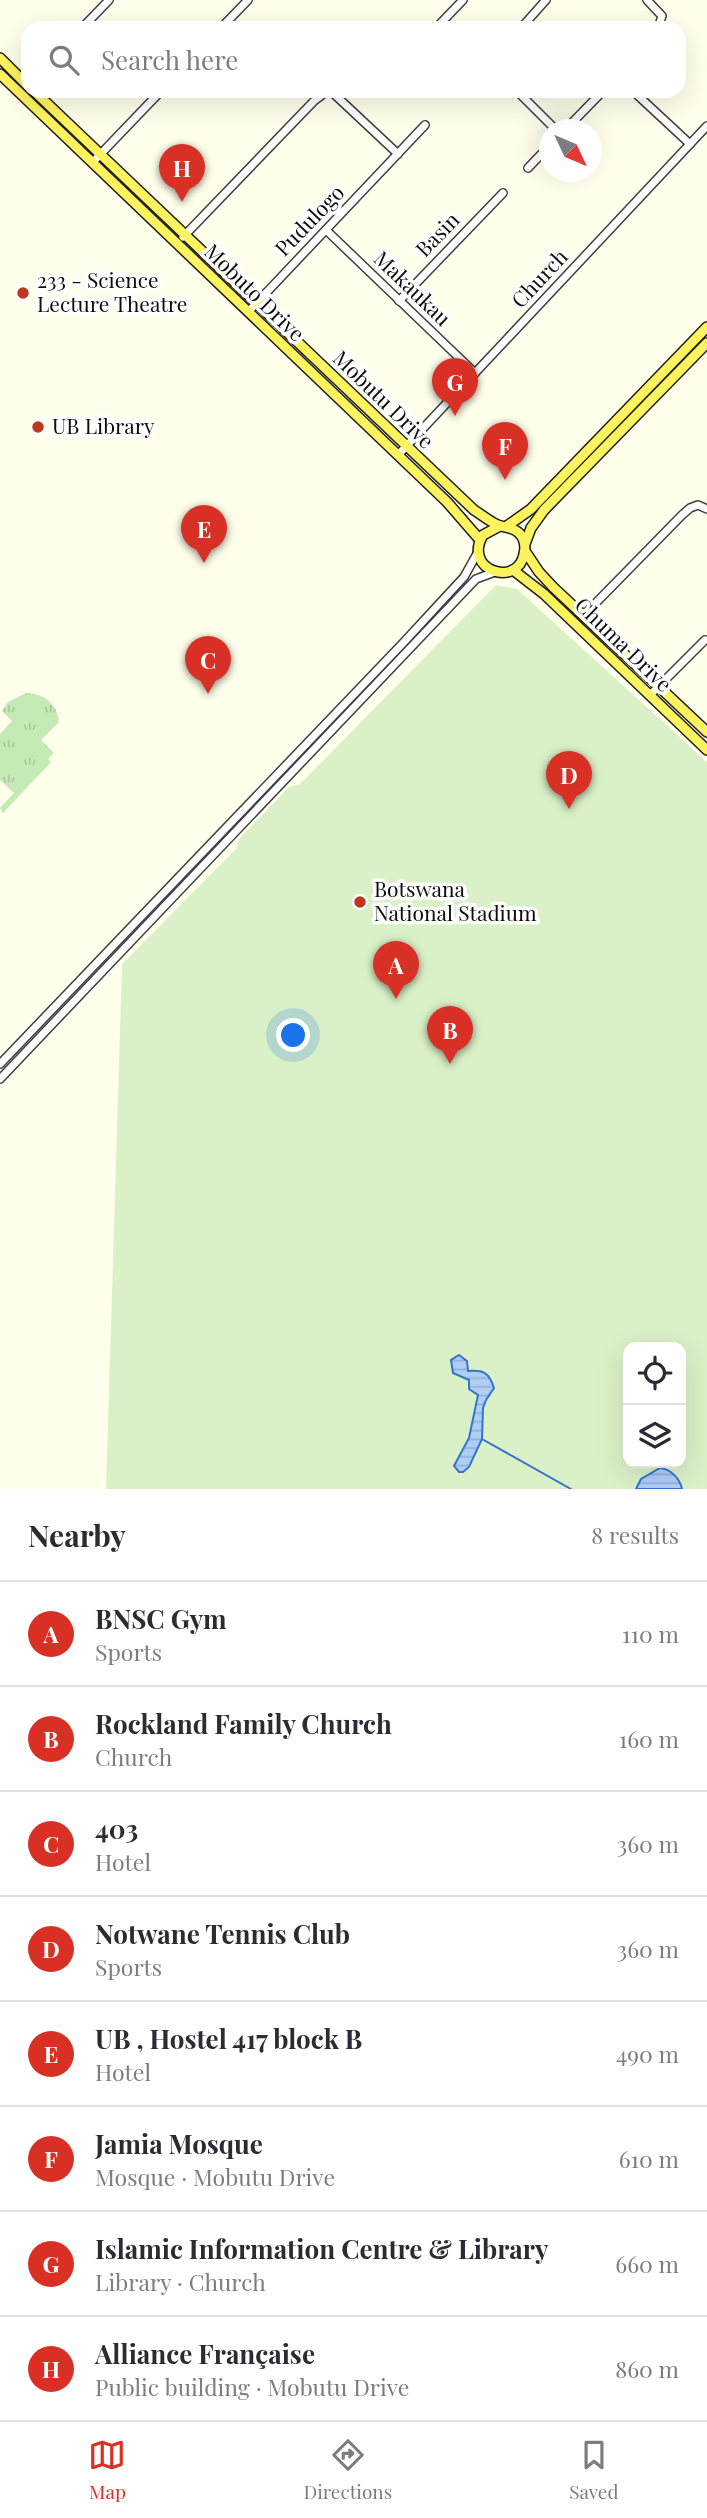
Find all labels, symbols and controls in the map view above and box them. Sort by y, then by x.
search box [21,21,686,98]
icon: search [45,41,83,79]
text: Search here [101,42,238,77]
north arrow [539,119,602,182]
pin: H [159,144,205,202]
street label: Pudulogo [268,178,349,261]
street label: Basin [409,205,465,262]
street label: Mobuto Drive [199,237,312,346]
street label: Church [504,242,573,313]
street label: Makaukau [369,244,458,331]
place label: 233 - Science Lecture Theatre [37,265,187,317]
marker: 233 - Science Lecture Theatre [15,285,31,301]
street label: Mobutu Drive [328,343,441,454]
pin: G [432,358,478,416]
place label: UB Library [52,411,155,439]
marker: UB Library [30,419,46,435]
pin: F [482,422,528,480]
pin: E [181,505,227,563]
street label: Chuma Drive [570,590,679,697]
pin: C [185,636,231,694]
pin: D [546,751,592,809]
place label: Botswana National Stadium [374,874,537,926]
marker: Botswana National Stadium [352,894,368,910]
pin: A [373,941,419,999]
pin: B [427,1006,473,1064]
your location [276,1018,310,1052]
map controls [623,1342,686,1468]
button: locate [623,1342,686,1405]
button: layers [623,1405,686,1468]
text: Nearby [28,1515,126,1555]
text: 8 results [591,1519,679,1550]
text: BNSC Gym [95,1601,227,1636]
text: A [43,1618,59,1649]
text: 110 m [622,1618,679,1649]
text: Sports [95,1636,162,1667]
text: Rockland Family Church [95,1706,392,1741]
text: B [43,1723,59,1754]
text: 160 m [619,1723,679,1754]
text: Church [95,1741,172,1772]
text: 403 [95,1811,138,1846]
text: C [43,1828,59,1859]
text: 360 m [617,1828,679,1859]
text: Hotel [95,1846,151,1877]
text: Notwane Tennis Club [95,1916,350,1951]
text: D [42,1933,60,1964]
text: 360 m [617,1933,679,1964]
text: Sports [95,1951,162,1982]
text: UB , Hostel 417 block B [95,2021,362,2056]
text: E [44,2038,58,2069]
text: 490 m [616,2038,679,2069]
text: Hotel [95,2056,151,2087]
text: Jamia Mosque [95,2126,263,2161]
text: F [44,2143,58,2174]
text: 610 m [619,2143,679,2174]
text: Mosque · Mobutu Drive [95,2161,335,2192]
text: Islamic Information Centre & Library [95,2231,548,2266]
text: G [43,2248,59,2279]
text: 660 m [615,2248,679,2279]
text: Library · Church [95,2266,266,2297]
text: Alliance Française [95,2336,315,2371]
text: H [42,2353,60,2384]
text: 860 m [615,2353,679,2384]
text: Public building · Mobutu Drive [95,2371,409,2402]
tab: Map [88,2436,126,2504]
tab: Directions [303,2436,392,2504]
tab: Saved [569,2436,619,2504]

